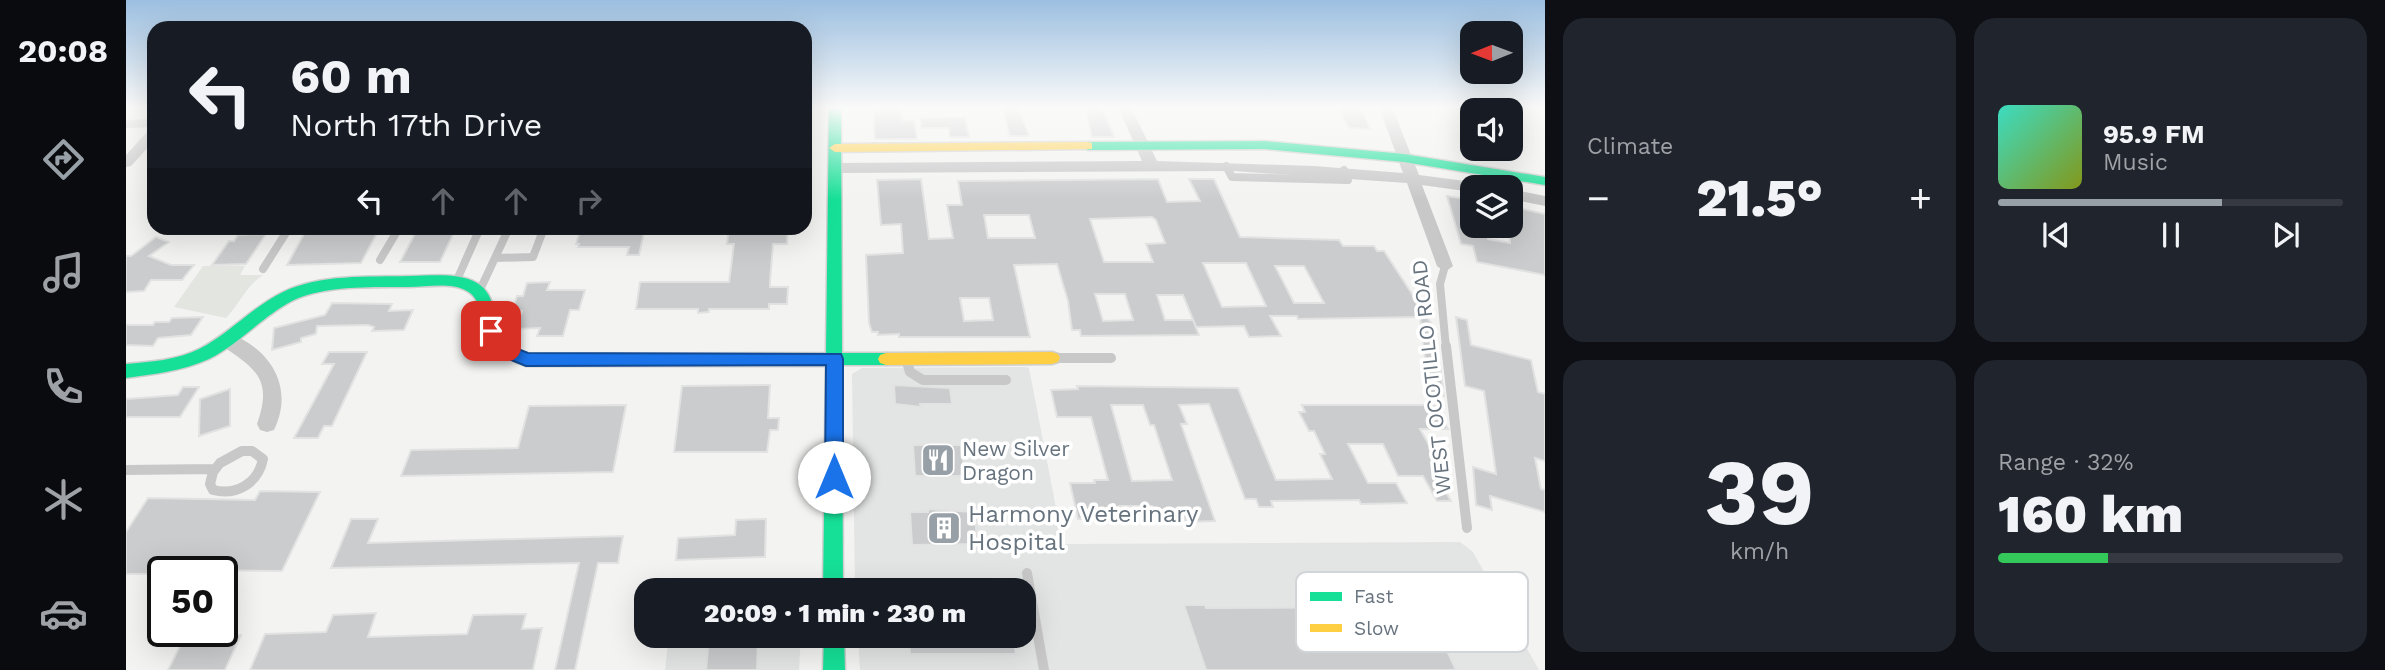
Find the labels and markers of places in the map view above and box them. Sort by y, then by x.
pin [461,301,521,361]
place label: New Silver Dragon [962,436,1070,485]
restaurant icon: New Silver Dragon [919,441,957,479]
place label: Harmony Veterinary Hospital [968,500,1199,556]
building icon: Harmony Veterinary Hospital [925,509,963,547]

